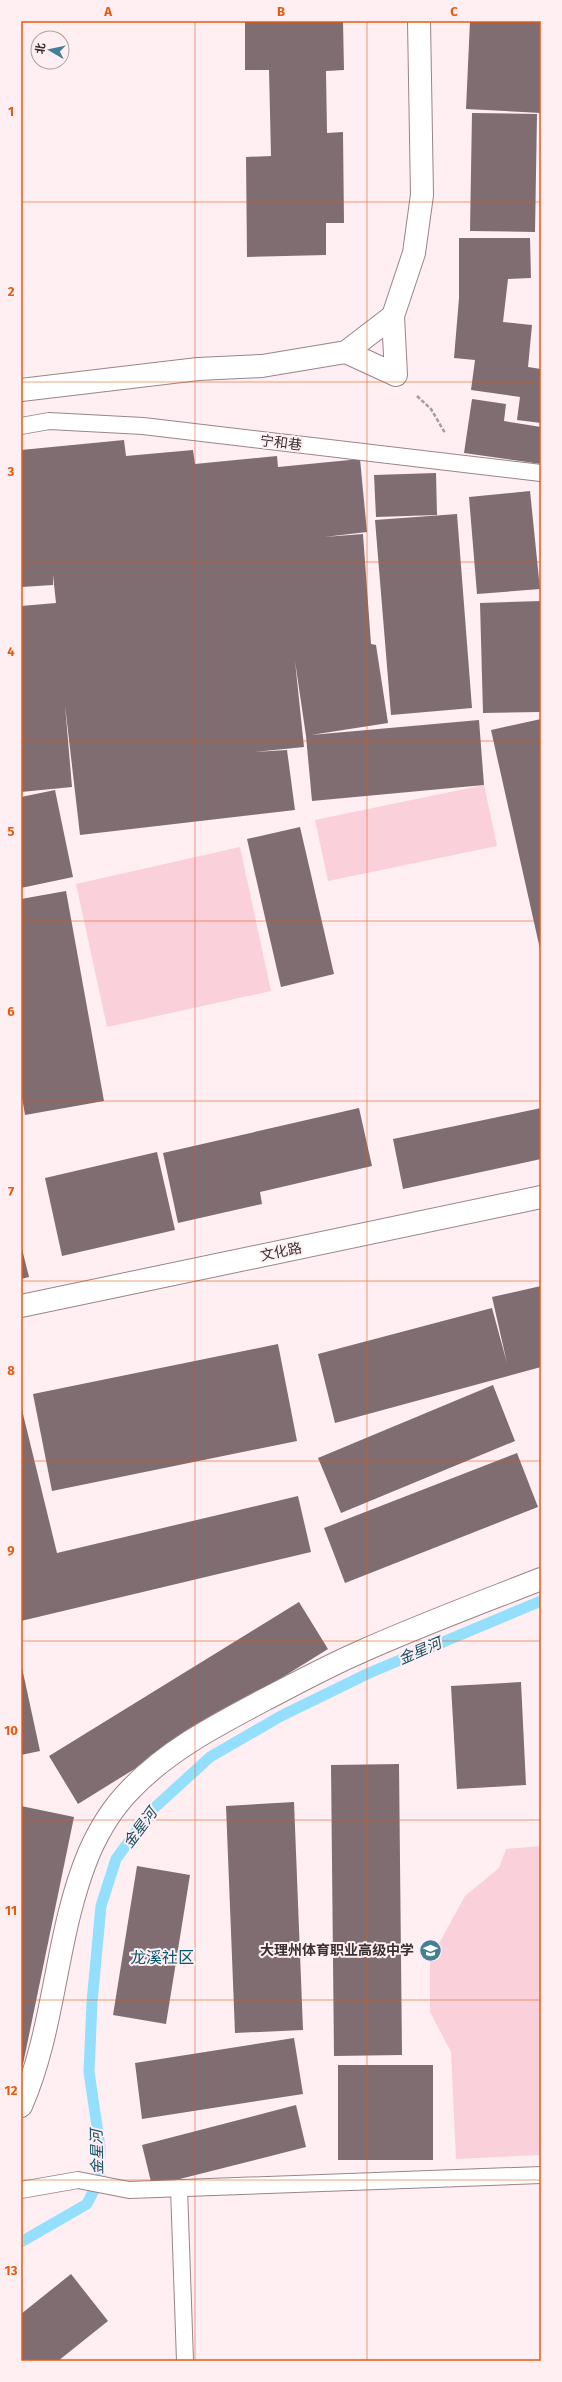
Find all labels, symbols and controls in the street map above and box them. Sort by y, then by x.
text: A [103,4,112,19]
text: B [277,4,285,19]
text: C [450,4,458,19]
north arrow [30,30,70,70]
text: 北 [33,42,48,55]
text: 1 [8,104,14,119]
text: 2 [8,284,15,299]
street label: 宁和巷 [259,432,303,454]
text: 3 [7,464,15,479]
text: 4 [7,644,15,659]
text: 5 [8,824,15,839]
text: 6 [7,1004,15,1019]
text: 7 [8,1184,14,1199]
street label: 文化路 [259,1239,303,1265]
text: 8 [7,1363,15,1378]
text: 9 [7,1543,15,1558]
water label: 金星河 [396,1633,447,1668]
text: 10 [4,1723,18,1738]
water label: 金星河 [119,1802,163,1851]
text: 11 [5,1903,17,1918]
school or university icon: 大理州体育职业高级中学 [417,1937,443,1963]
place label: 大理州体育职业高级中学 [260,1942,414,1959]
district label: 龙溪社区 [130,1948,194,1967]
text: 12 [5,2083,18,2098]
water label: 金星河 [88,2126,106,2175]
text: 13 [5,2263,18,2278]

